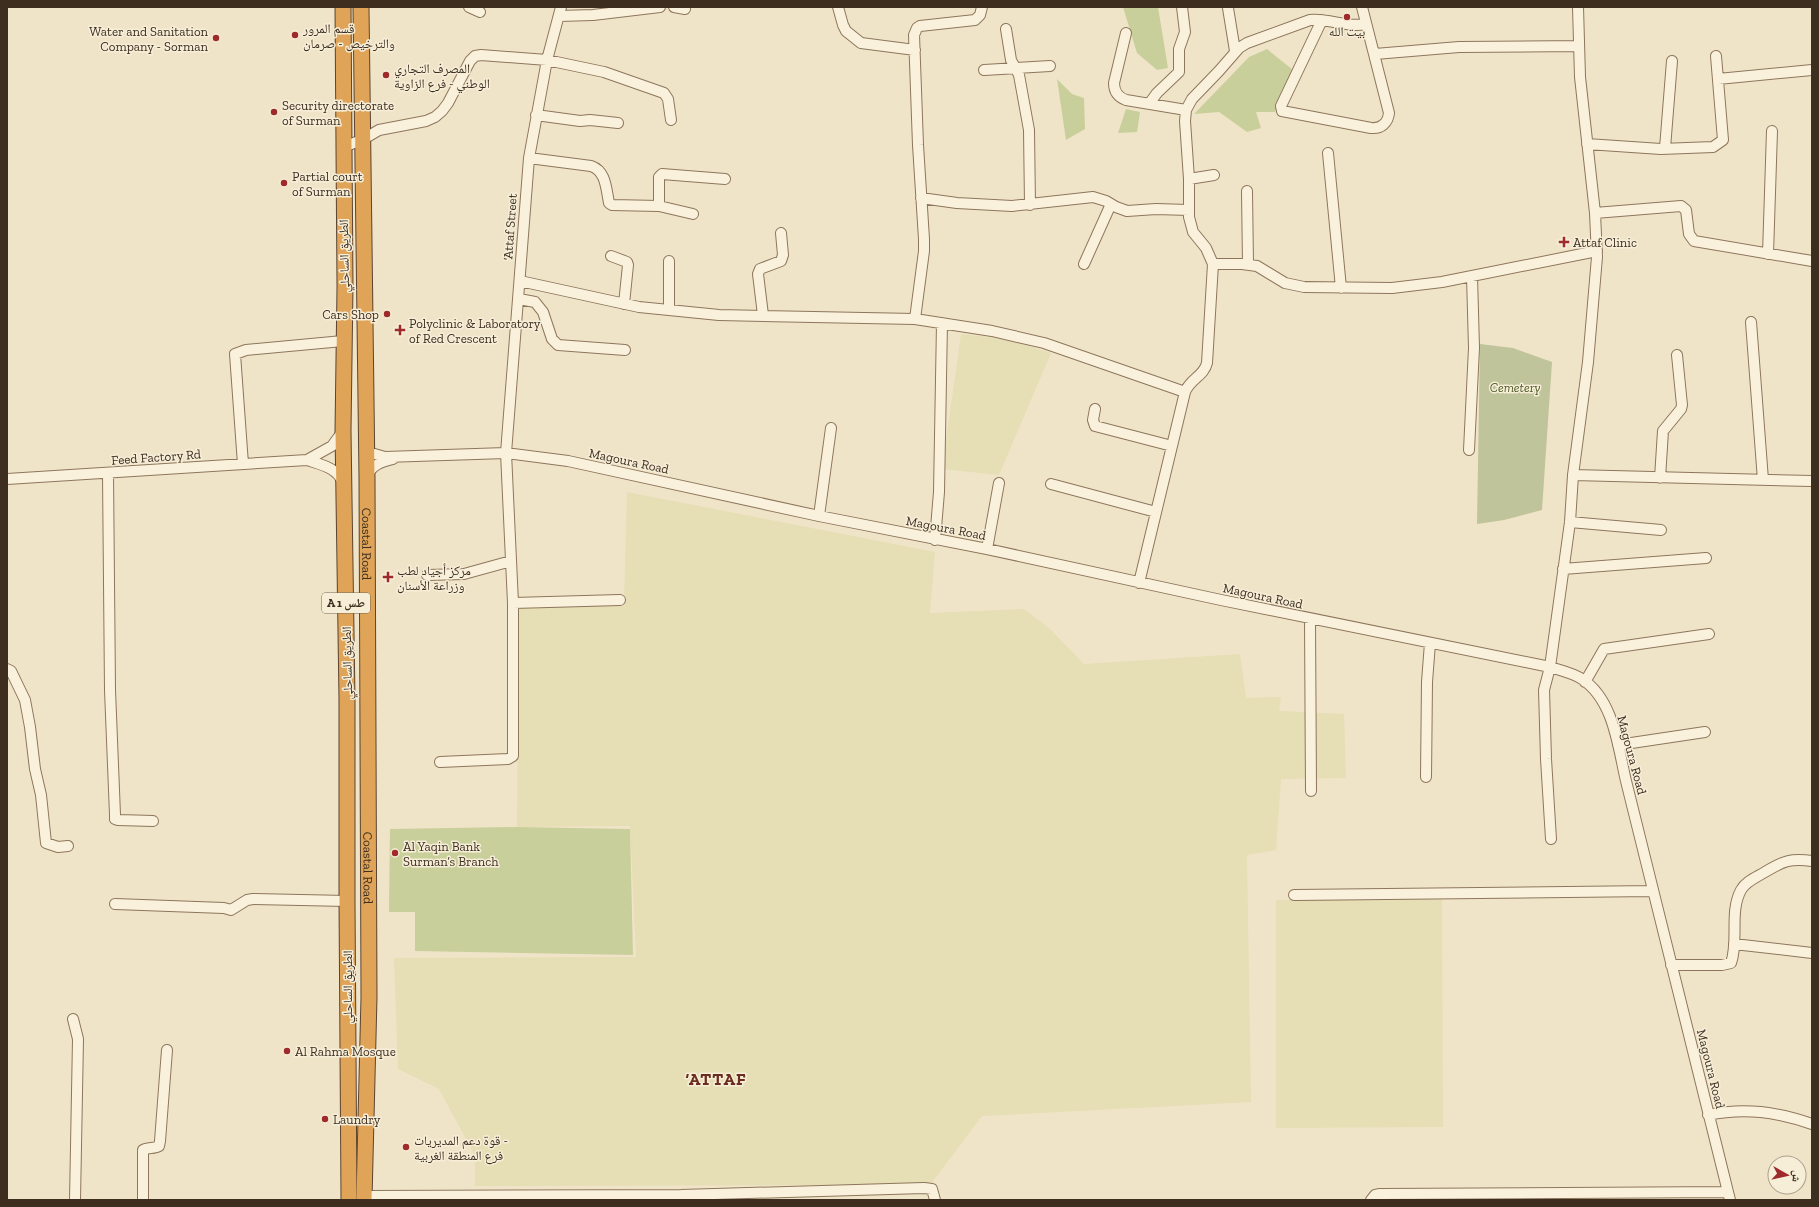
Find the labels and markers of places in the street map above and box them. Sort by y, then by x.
marker: بيت الله [1342,12,1352,22]
place label: قسم المرور والترخيص - صرمان [302,21,395,52]
place label: Water and Sanitation Company - Sorman [89,24,209,54]
place label: بيت الله [1329,24,1365,39]
marker: قسم المرور والترخيص - صرمان [290,30,300,40]
marker: Water and Sanitation Company - Sorman [211,33,221,43]
place label: المصرف التجاري الوطني - فرع الزاوية [394,61,490,94]
marker: المصرف التجاري الوطني - فرع الزاوية [381,70,391,80]
place label: Security directorate of Surman [282,98,394,128]
marker: Security directorate of Surman [269,107,279,117]
place label: Partial court of Surman [292,169,363,199]
marker: Partial court of Surman [279,178,289,188]
place label: Attaf Clinic [1573,235,1637,250]
marker: Attaf Clinic [1558,236,1570,248]
place label: Cars Shop [322,307,379,322]
marker: Cars Shop [382,309,392,319]
place label: Polyclinic & Laboratory of Red Crescent [409,316,541,346]
marker: Polyclinic & Laboratory of Red Crescent [394,324,406,336]
place label: مركز أجياد لطب وزراعة الأسنان [397,563,471,594]
marker: مركز أجياد لطب وزراعة الأسنان [382,571,394,583]
place label: Al Yaqin Bank Surman’s Branch [403,839,499,869]
marker: Al Yaqin Bank Surman’s Branch [390,848,400,858]
place label: Al Rahma Mosque [295,1044,396,1059]
marker: Al Rahma Mosque [282,1046,292,1056]
place label: Laundry [333,1112,381,1127]
marker: Laundry [320,1114,330,1124]
place label: قوة دعم المديريات - فرع المنطقة الغربية [414,1133,508,1165]
marker: قوة دعم المديريات - فرع المنطقة الغربية [401,1142,411,1152]

